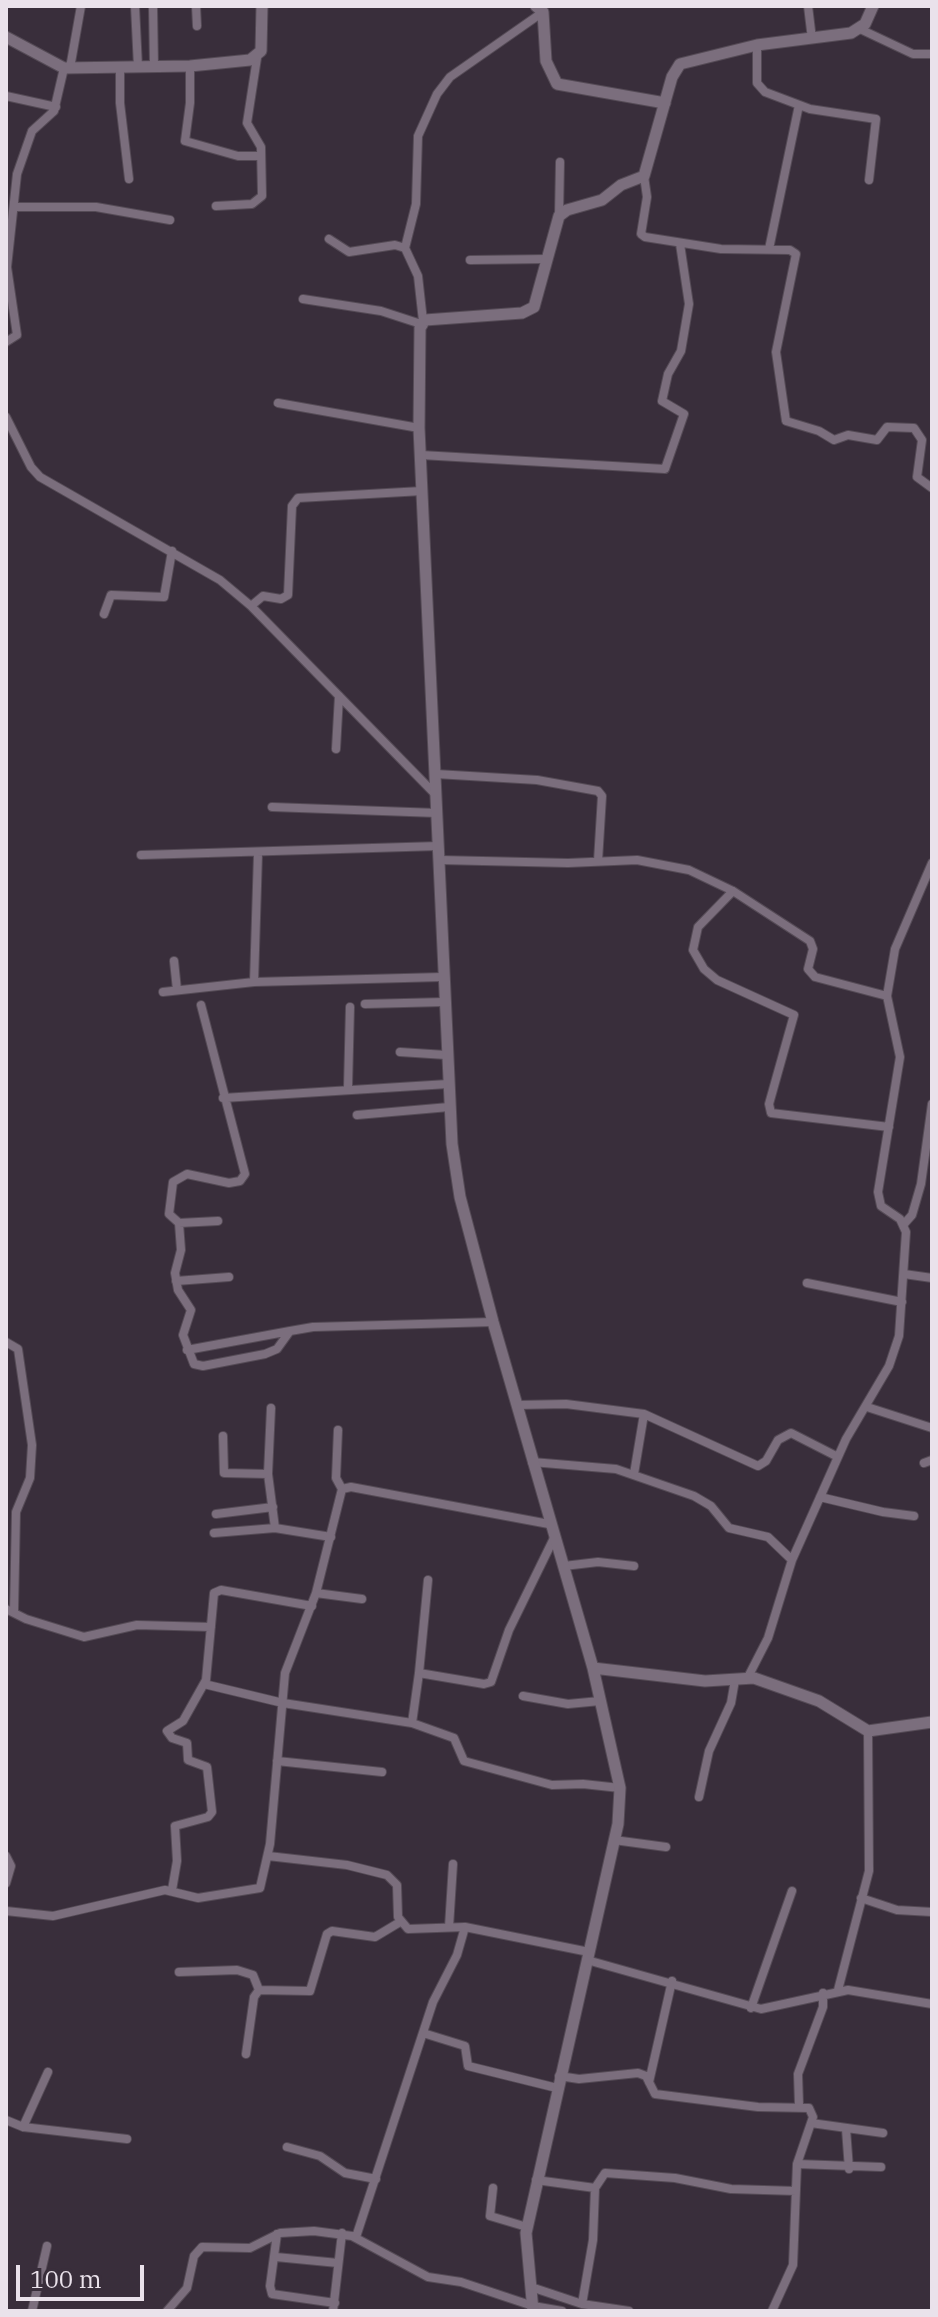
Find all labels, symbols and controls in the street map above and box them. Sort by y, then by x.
scale bar [20,2249,148,2299]
text: 100 m [30,2263,102,2295]

